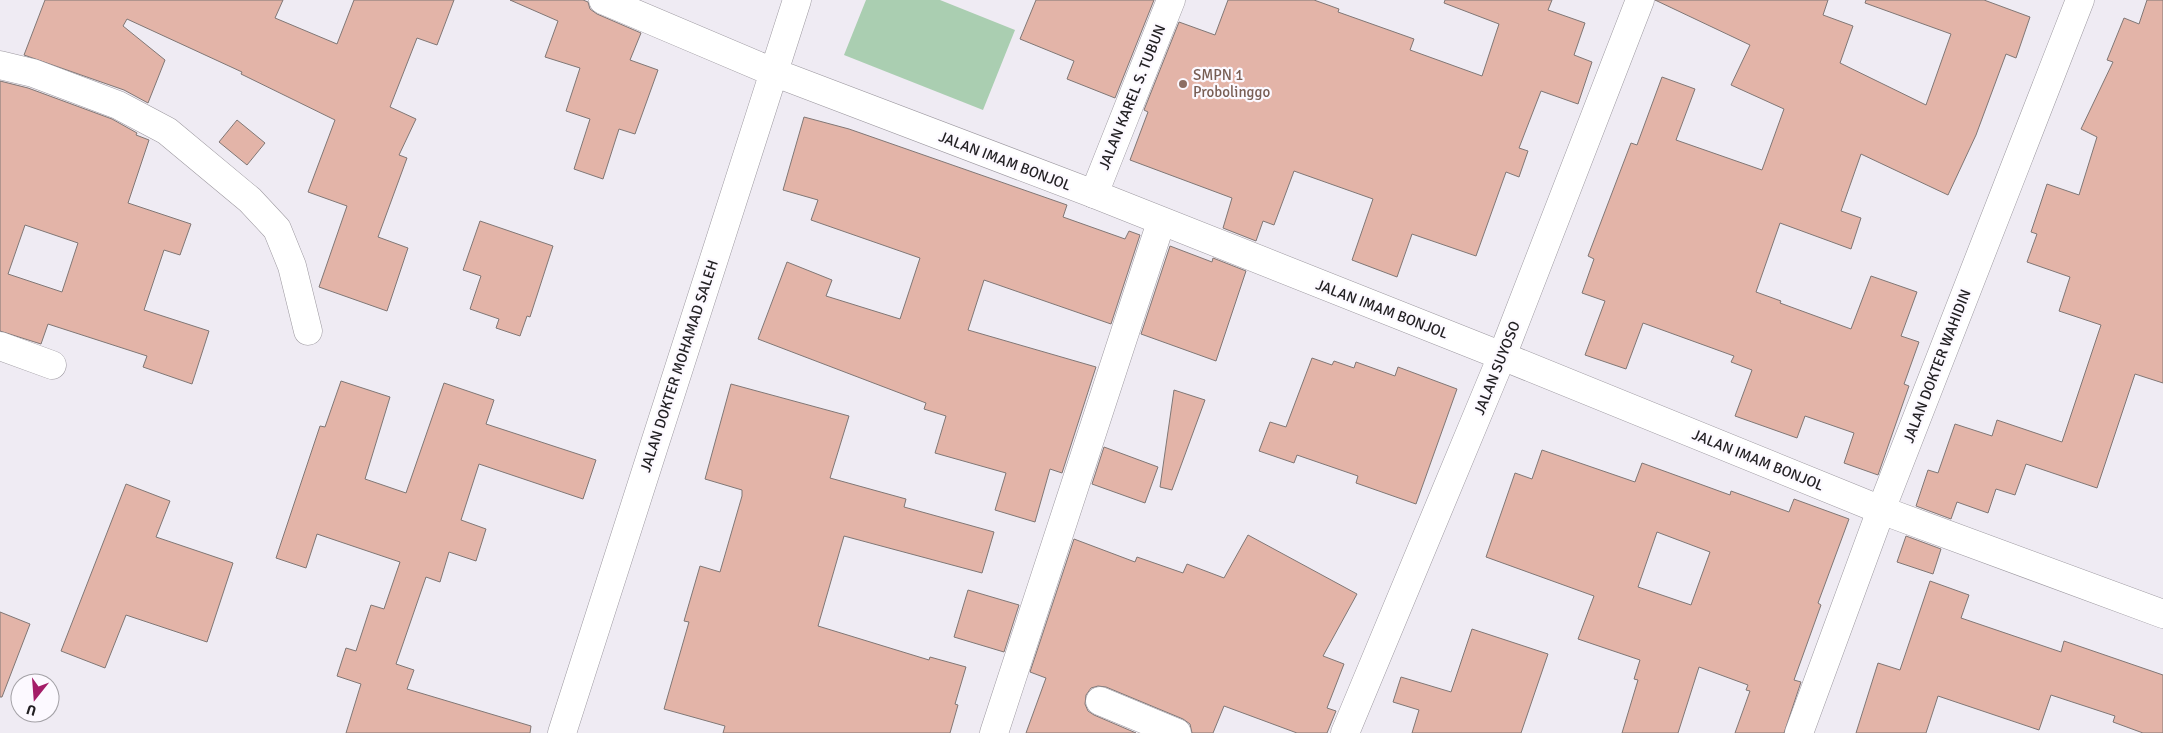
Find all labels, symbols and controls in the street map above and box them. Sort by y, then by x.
street label: JALAN KAREL S. TUBUN [1095,22,1169,172]
place label: SMPN 1 Probolinggo [1193,66,1270,101]
marker: SMPN 1 Probolinggo [1177,78,1189,90]
street label: JALAN IMAM BONJOL [936,127,1074,195]
street label: JALAN DOKTER MOHAMAD SALEH [636,258,722,474]
street label: JALAN IMAM BONJOL [1313,275,1451,343]
street label: JALAN DOKTER WAHIDIN [1899,287,1975,445]
street label: JALAN SUYOSO [1470,318,1524,418]
street label: JALAN IMAM BONJOL [1690,425,1827,495]
north arrow [10,673,60,723]
text: U [24,700,38,719]

